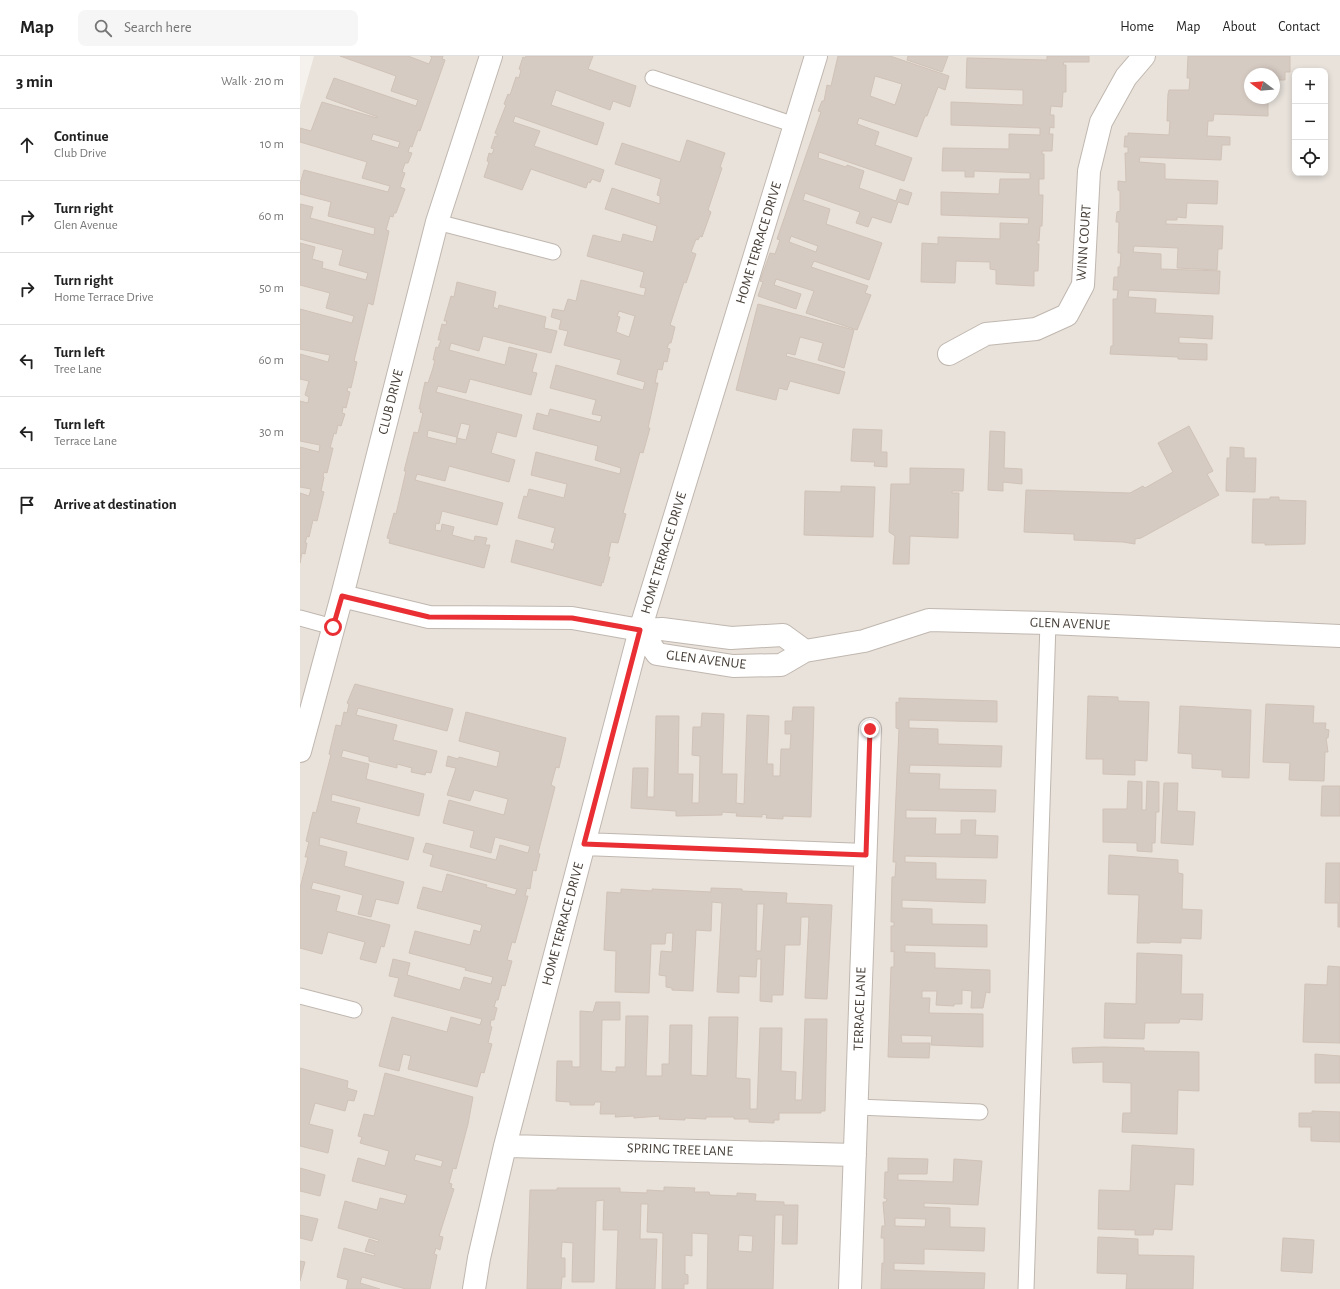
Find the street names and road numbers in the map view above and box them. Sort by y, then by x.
street label: HOME TERRACE DRIVE [734,180,784,306]
street label: WINN COURT [1074,204,1094,282]
street label: CLUB DRIVE [376,368,406,436]
street label: HOME TERRACE DRIVE [639,490,689,616]
street label: GLEN AVENUE [1030,616,1111,632]
street label: GLEN AVENUE [665,648,747,672]
street label: HOME TERRACE DRIVE [540,861,586,987]
street label: TERRACE LANE [852,967,868,1051]
street label: SPRING TREE LANE [627,1141,734,1159]

